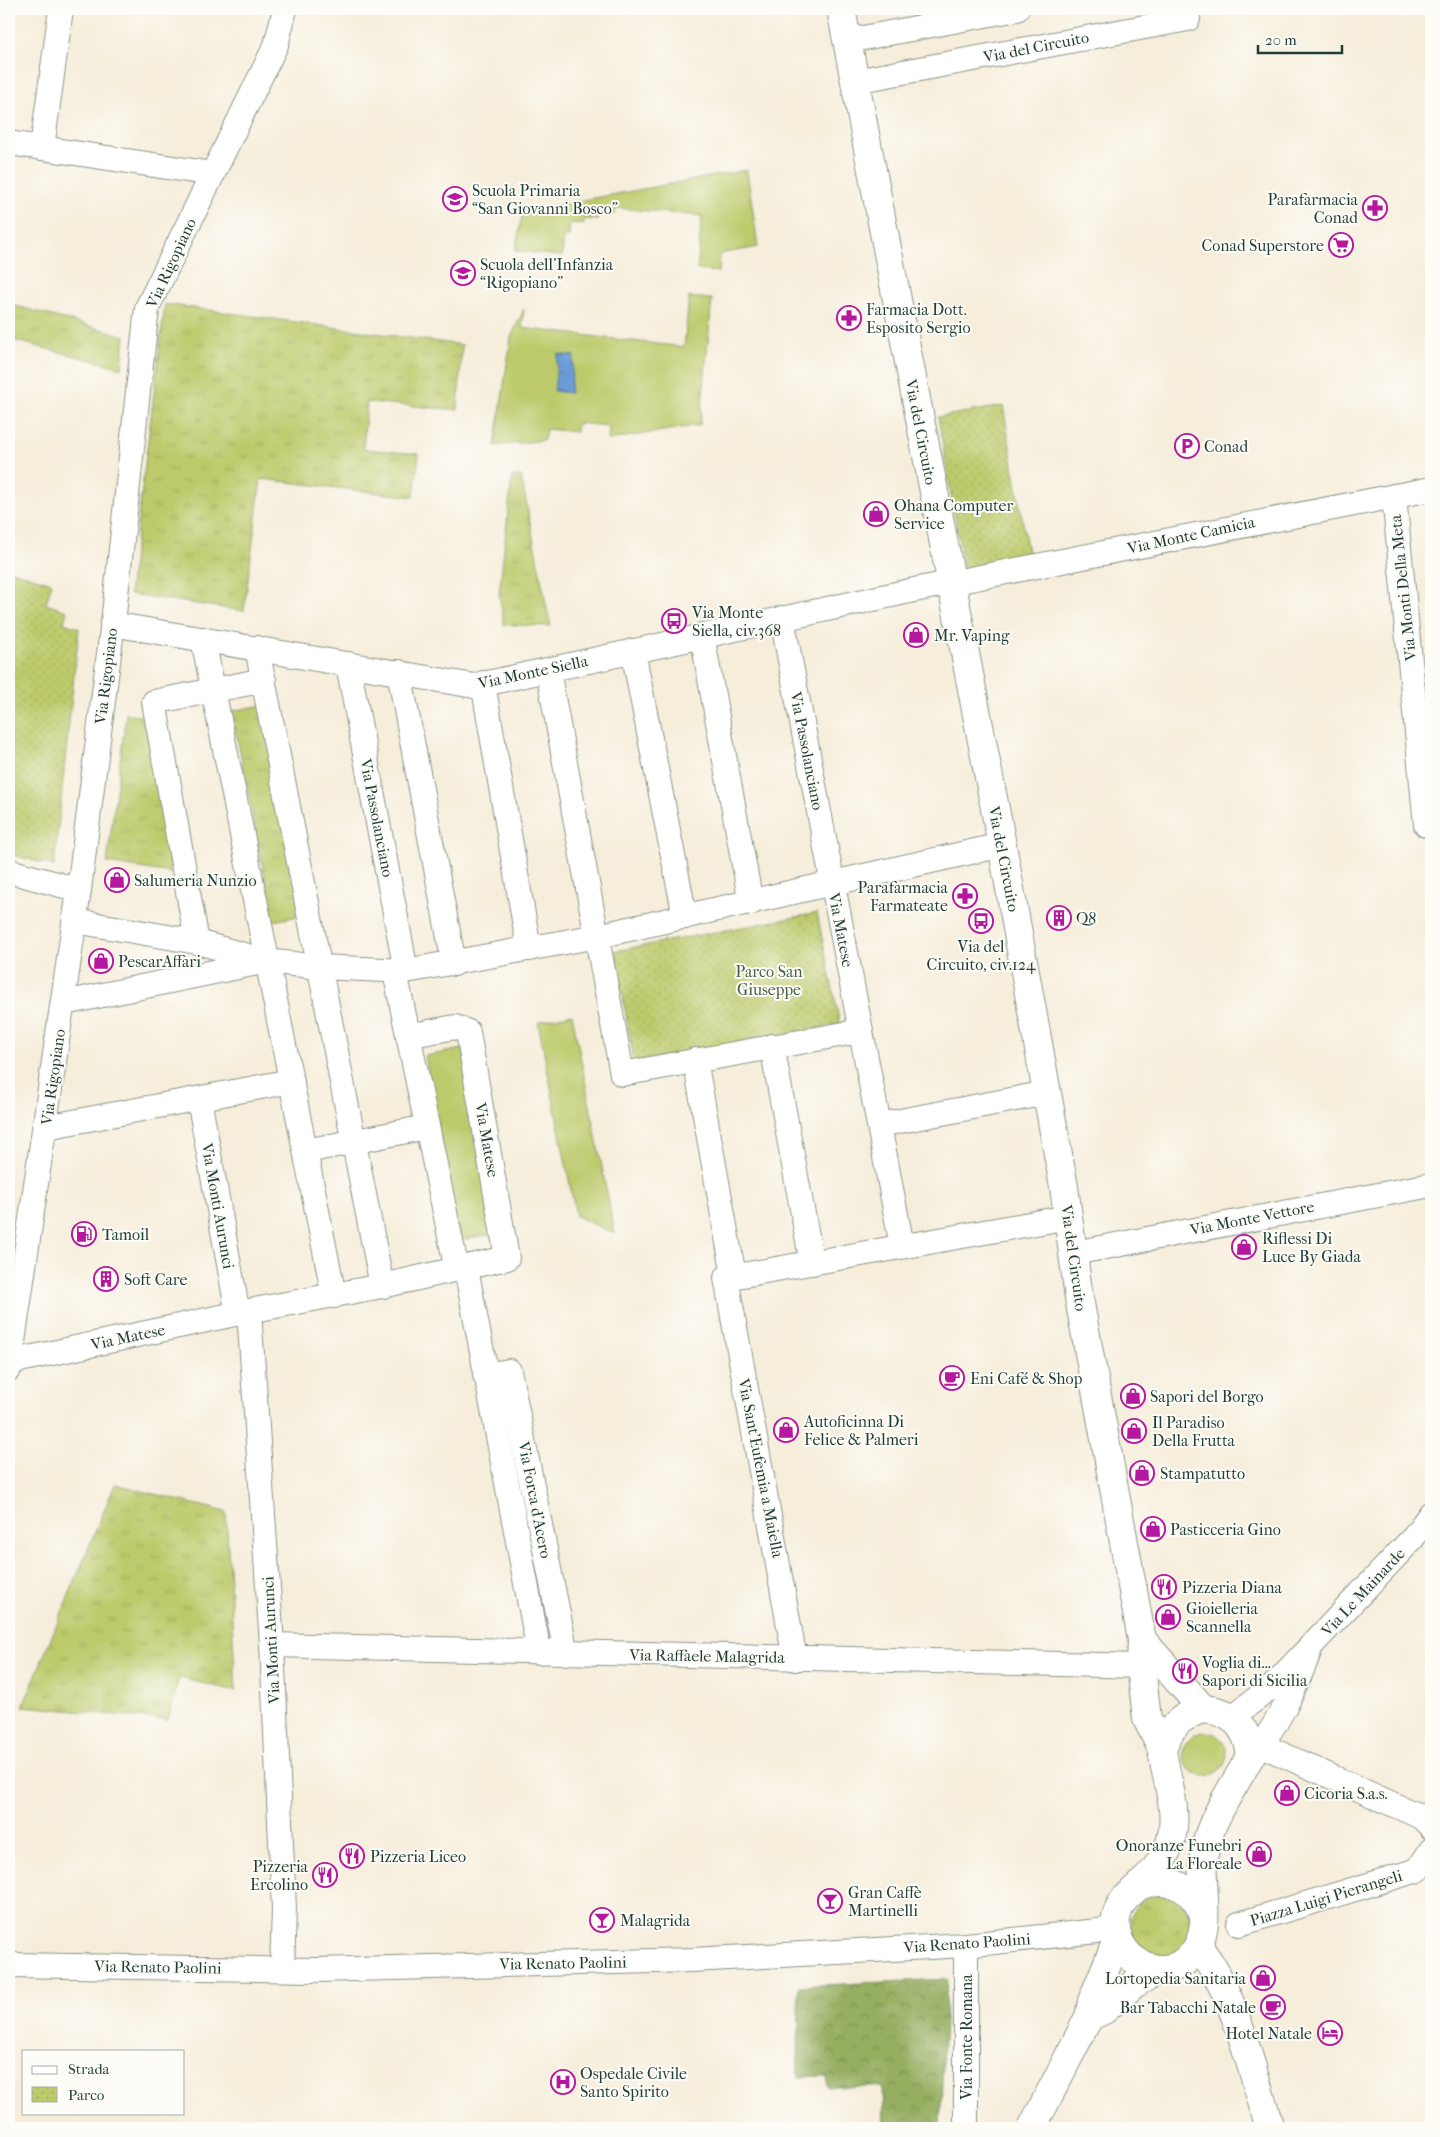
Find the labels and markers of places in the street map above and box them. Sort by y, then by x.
place label: Scuola Primaria “San Giovanni Bosco” [472,181,618,218]
school or university icon: Scuola Primaria “San Giovanni Bosco” [442,186,468,212]
place label: Parafarmacia Conad [1268,190,1359,227]
pharmacy icon: Parafarmacia Conad [1362,195,1388,221]
supermarket icon: Conad Superstore [1328,232,1354,258]
place label: Conad Superstore [1201,236,1324,255]
place label: Scuola dell’Infanzia “Rigopiano” [480,255,614,292]
school or university icon: Scuola dell’Infanzia “Rigopiano” [450,260,476,286]
place label: Farmacia Dott. Esposito Sergio [866,300,971,337]
pharmacy icon: Farmacia Dott. Esposito Sergio [836,305,862,331]
parking icon: Conad [1174,433,1200,459]
place label: Conad [1204,437,1248,456]
place label: Ohana Computer Service [894,496,1014,533]
shop icon: Ohana Computer Service [863,501,889,527]
place label: Via Monte Siella, civ.368 [691,603,781,640]
bus stop icon: Via Monte Siella, civ.368 [661,608,687,634]
shop icon: Mr. Vaping [903,622,929,648]
place label: Mr. Vaping [934,626,1010,645]
shop icon: Salumeria Nunzio [104,867,130,893]
place label: Salumeria Nunzio [134,871,257,890]
place label: Parafarmacia Farmateate [858,878,949,915]
pharmacy icon: Parafarmacia Farmateate [952,883,978,909]
building icon: Q8 [1046,905,1072,931]
bus stop icon: Via del Circuito, civ.124 [968,908,994,934]
place label: Q8 [1076,909,1096,928]
place label: Via del Circuito, civ.124 [927,937,1036,974]
shop icon: PescarAffari [88,948,114,974]
place label: PescarAffari [118,952,201,971]
fuel station icon: Tamoil [71,1221,97,1247]
place label: Tamoil [102,1225,150,1244]
place label: Riflessi Di Luce By Giada [1262,1229,1362,1266]
shop icon: Riflessi Di Luce By Giada [1231,1234,1257,1260]
building icon: Soft Care [93,1266,119,1292]
place label: Soft Care [124,1270,188,1289]
cafe icon: Eni Café & Shop [939,1365,965,1391]
place label: Eni Café & Shop [970,1369,1083,1388]
shop icon: Sapori del Borgo [1120,1383,1146,1409]
place label: Sapori del Borgo [1150,1387,1264,1406]
place label: Autoficinna Di Felice & Palmeri [803,1412,919,1449]
place label: Il Paradiso Della Frutta [1152,1413,1236,1450]
shop icon: Autoficinna Di Felice & Palmeri [773,1417,799,1443]
shop icon: Il Paradiso Della Frutta [1121,1418,1147,1444]
shop icon: Stampatutto [1129,1460,1155,1486]
place label: Stampatutto [1160,1464,1245,1483]
shop icon: Pasticceria Gino [1140,1516,1166,1542]
place label: Pasticceria Gino [1170,1520,1281,1539]
restaurant icon: Pizzeria Diana [1151,1574,1177,1600]
place label: Pizzeria Diana [1182,1578,1282,1597]
place label: Gioielleria Scannella [1186,1599,1259,1636]
shop icon: Gioielleria Scannella [1155,1604,1181,1630]
place label: Voglia di... Sapori di Sicilia [1201,1653,1308,1690]
restaurant icon: Voglia di... Sapori di Sicilia [1172,1658,1198,1684]
shop icon: Cicoria S.a.s. [1274,1780,1300,1806]
place label: Cicoria S.a.s. [1304,1784,1388,1803]
place label: Onoranze Funebri La Floreale [1116,1836,1242,1873]
shop icon: Onoranze Funebri La Floreale [1246,1841,1272,1867]
restaurant icon: Pizzeria Liceo [339,1843,365,1869]
place label: Pizzeria Liceo [370,1847,466,1866]
place label: Pizzeria Ercolino [250,1857,309,1894]
restaurant icon: Pizzeria Ercolino [312,1862,338,1888]
place label: Gran Caffè Martinelli [848,1883,922,1920]
bar icon: Gran Caffè Martinelli [817,1888,843,1914]
bar icon: Malagrida [589,1907,615,1933]
place label: Malagrida [620,1911,691,1930]
shop icon: Lortopedia Sanitaria [1250,1965,1276,1991]
place label: Lortopedia Sanitaria [1105,1969,1247,1988]
cafe icon: Bar Tabacchi Natale [1260,1994,1286,2020]
place label: Bar Tabacchi Natale [1120,1998,1256,2017]
hotel icon: Hotel Natale [1317,2020,1343,2046]
place label: Hotel Natale [1226,2024,1312,2043]
place label: Ospedale Civile Santo Spirito [580,2064,687,2101]
hospital icon: Ospedale Civile Santo Spirito [550,2069,576,2095]

